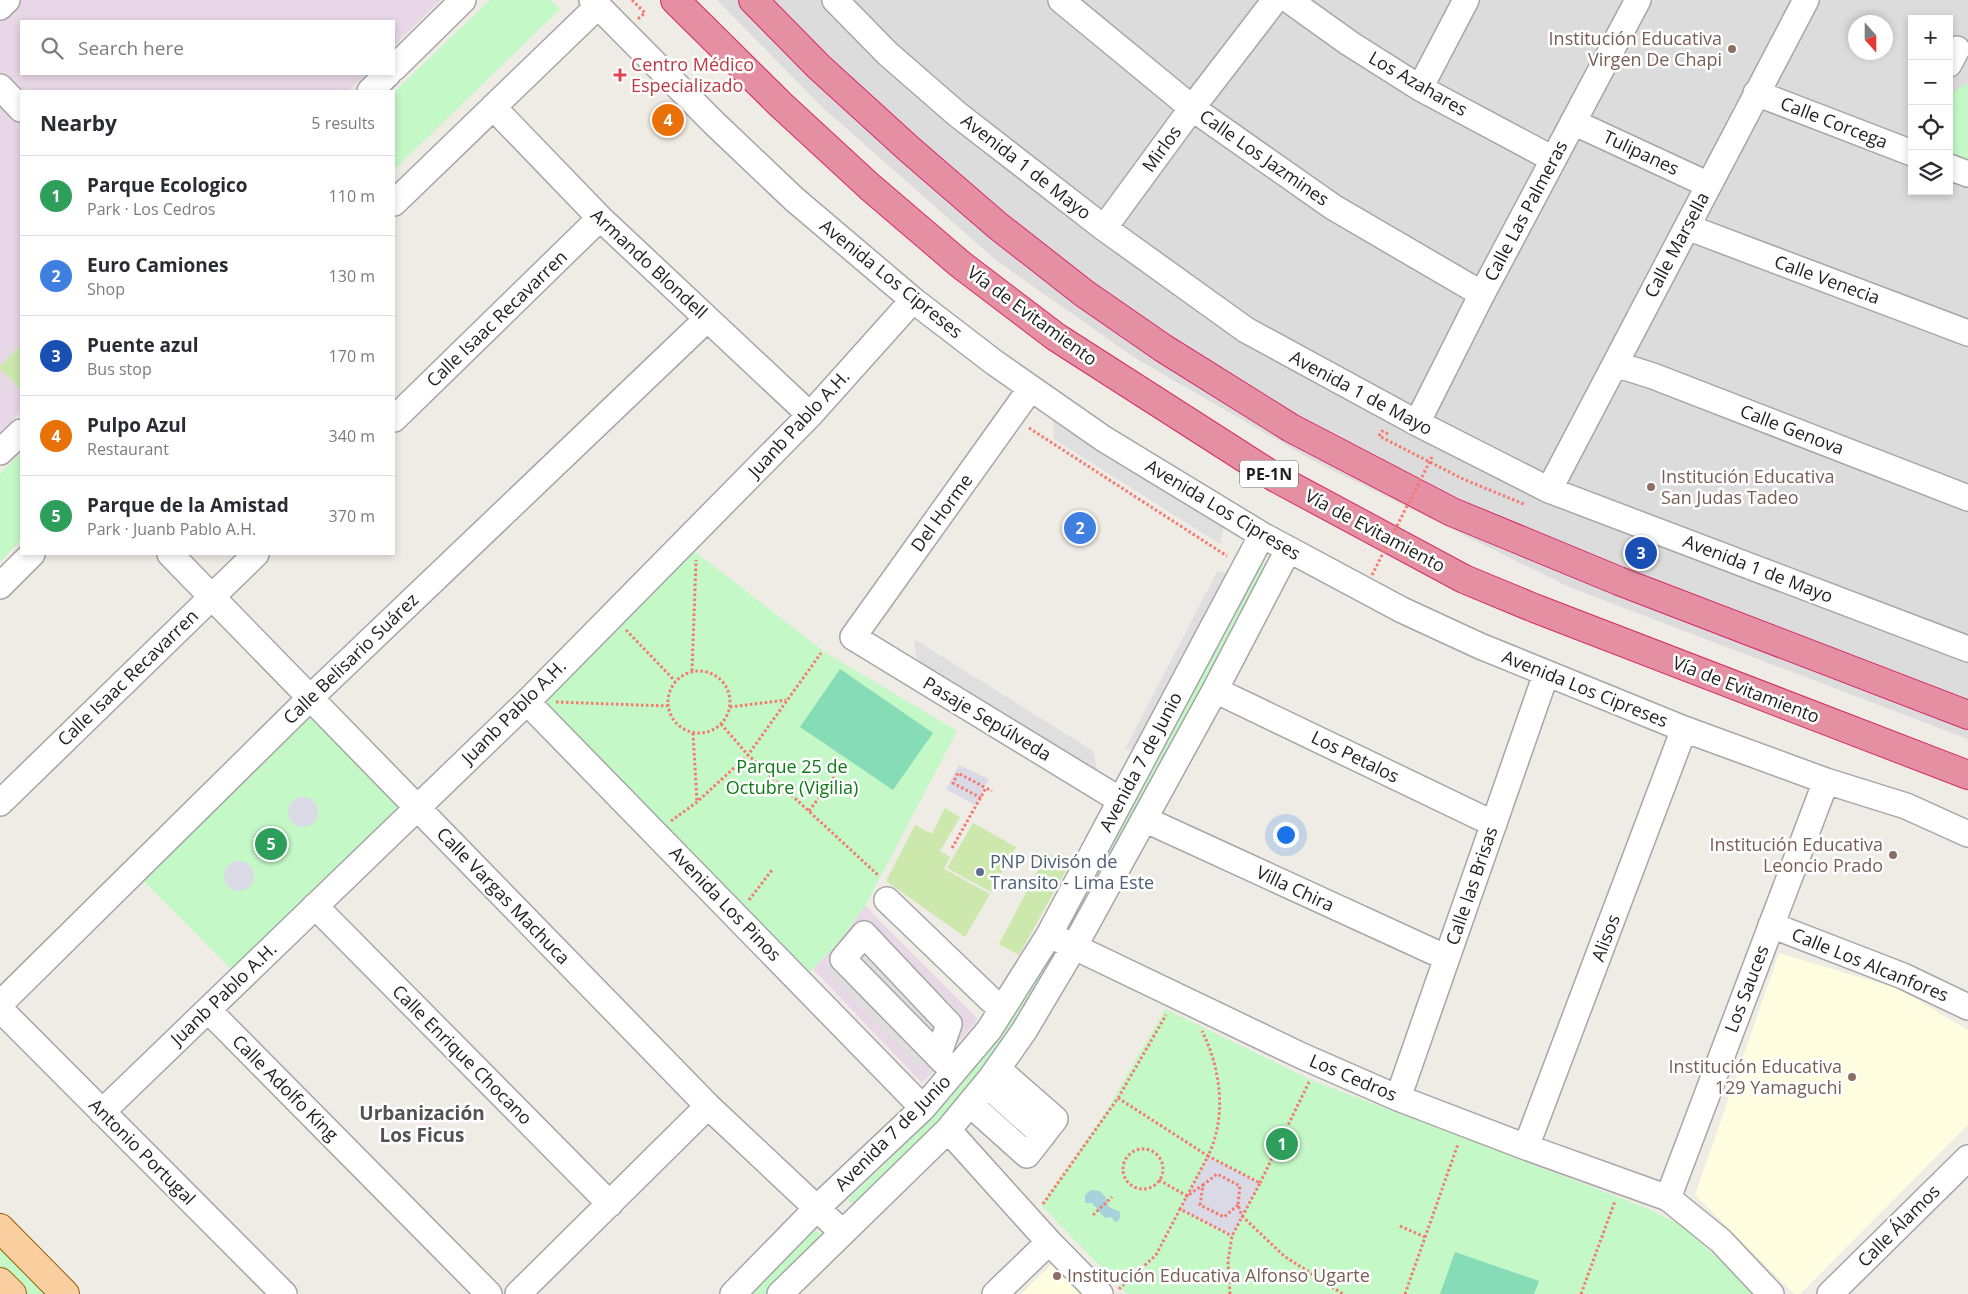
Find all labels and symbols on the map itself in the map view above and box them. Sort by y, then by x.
north arrow [1848,15,1893,60]
place label: Institución Educativa Virgen De Chapi [1549,26,1722,71]
marker: Institución Educativa Virgen De Chapi [1726,43,1738,55]
street label: Los Azahares [1365,45,1472,121]
place label: Centro Médico Especializado [631,52,754,97]
marker: Centro Médico Especializado [613,68,627,82]
street label: Calle Corcega [1777,91,1892,154]
pin: 4 [652,101,684,139]
street label: Calle Los Jazmines [1195,103,1334,211]
street label: Avenida 1 de Mayo [957,108,1096,224]
street label: Mirlos [1136,120,1186,177]
street label: Tulipanes [1600,124,1683,180]
street label: Calle Las Palmeras [1478,136,1572,285]
street label: Calle Marsella [1638,187,1714,302]
street label: Armando Blondell [586,203,713,324]
street label: Avenida Los Cipreses [815,213,968,343]
street label: Calle Isaac Recavarren [421,245,572,392]
street label: Calle Venecia [1771,249,1883,309]
street label: Vía de Evitamiento [963,260,1102,371]
street label: Avenida 1 de Mayo [1286,344,1437,440]
street label: Juanb Pablo A.H. [741,364,854,484]
street label: Calle Genova [1737,398,1848,460]
street label: Avenida Los Cipreses [1142,453,1305,565]
road number: PE-1N [1240,460,1298,488]
place label: Institución Educativa San Judas Tadeo [1661,464,1834,509]
street label: Del Horme [905,469,978,556]
marker: Institución Educativa San Judas Tadeo [1645,481,1657,493]
street label: Vía de Evitamiento [1301,483,1450,577]
pin: 2 [1064,509,1096,547]
street label: Avenida 1 de Mayo [1680,528,1837,608]
pin: 3 [1625,534,1657,572]
street label: Calle Belisario Suárez [278,588,423,729]
street label: Calle Isaac Recavarren [52,604,203,751]
street label: Avenida Los Cipreses [1499,644,1672,732]
street label: Vía de Evitamiento [1670,650,1823,728]
street label: Juanb Pablo A.H. [454,654,571,770]
street label: Pasaje Sepúlveda [919,670,1056,766]
street label: Avenida 7 de Junio [1093,688,1187,836]
street label: Los Petalos [1308,725,1403,788]
park label: Parque 25 de Octubre (Vigilia) [726,754,858,799]
street label: Calle Vargas Machuca [432,822,576,969]
your location [1273,822,1299,848]
street label: Calle las Brisas [1440,823,1503,948]
pin: 5 [255,825,287,863]
place label: Institución Educativa Leoncio Prado [1710,832,1883,877]
street label: Avenida Los Pinos [665,841,787,966]
place label: PNP Divisón de Transito - Lima Este [990,849,1154,894]
marker: Institución Educativa Leoncio Prado [1887,849,1899,861]
street label: Villa Chira [1253,860,1338,917]
marker: PNP Divisón de Transito - Lima Este [974,866,986,878]
street label: Alisos [1585,911,1625,965]
street label: Calle Los Alcanfores [1788,922,1952,1007]
street label: Juanb Pablo A.H. [164,937,281,1051]
street label: Los Sauces [1718,942,1774,1036]
street label: Calle Enrique Chocano [388,979,538,1129]
street label: Calle Adolfo King [227,1029,344,1146]
street label: Los Cedros [1306,1048,1401,1106]
place label: Institución Educativa 129 Yamaguchi [1669,1054,1842,1099]
street label: Avenida 7 de Junio [829,1069,956,1196]
marker: Institución Educativa 129 Yamaguchi [1846,1071,1858,1083]
street label: Antonio Portugal [84,1093,201,1210]
district label: Urbanización Los Ficus [359,1100,485,1148]
pin: 1 [1266,1125,1298,1163]
street label: Calle Álamos [1852,1179,1945,1272]
place label: Institución Educativa Alfonso Ugarte [1067,1263,1370,1287]
marker: Institución Educativa Alfonso Ugarte [1051,1270,1063,1282]

